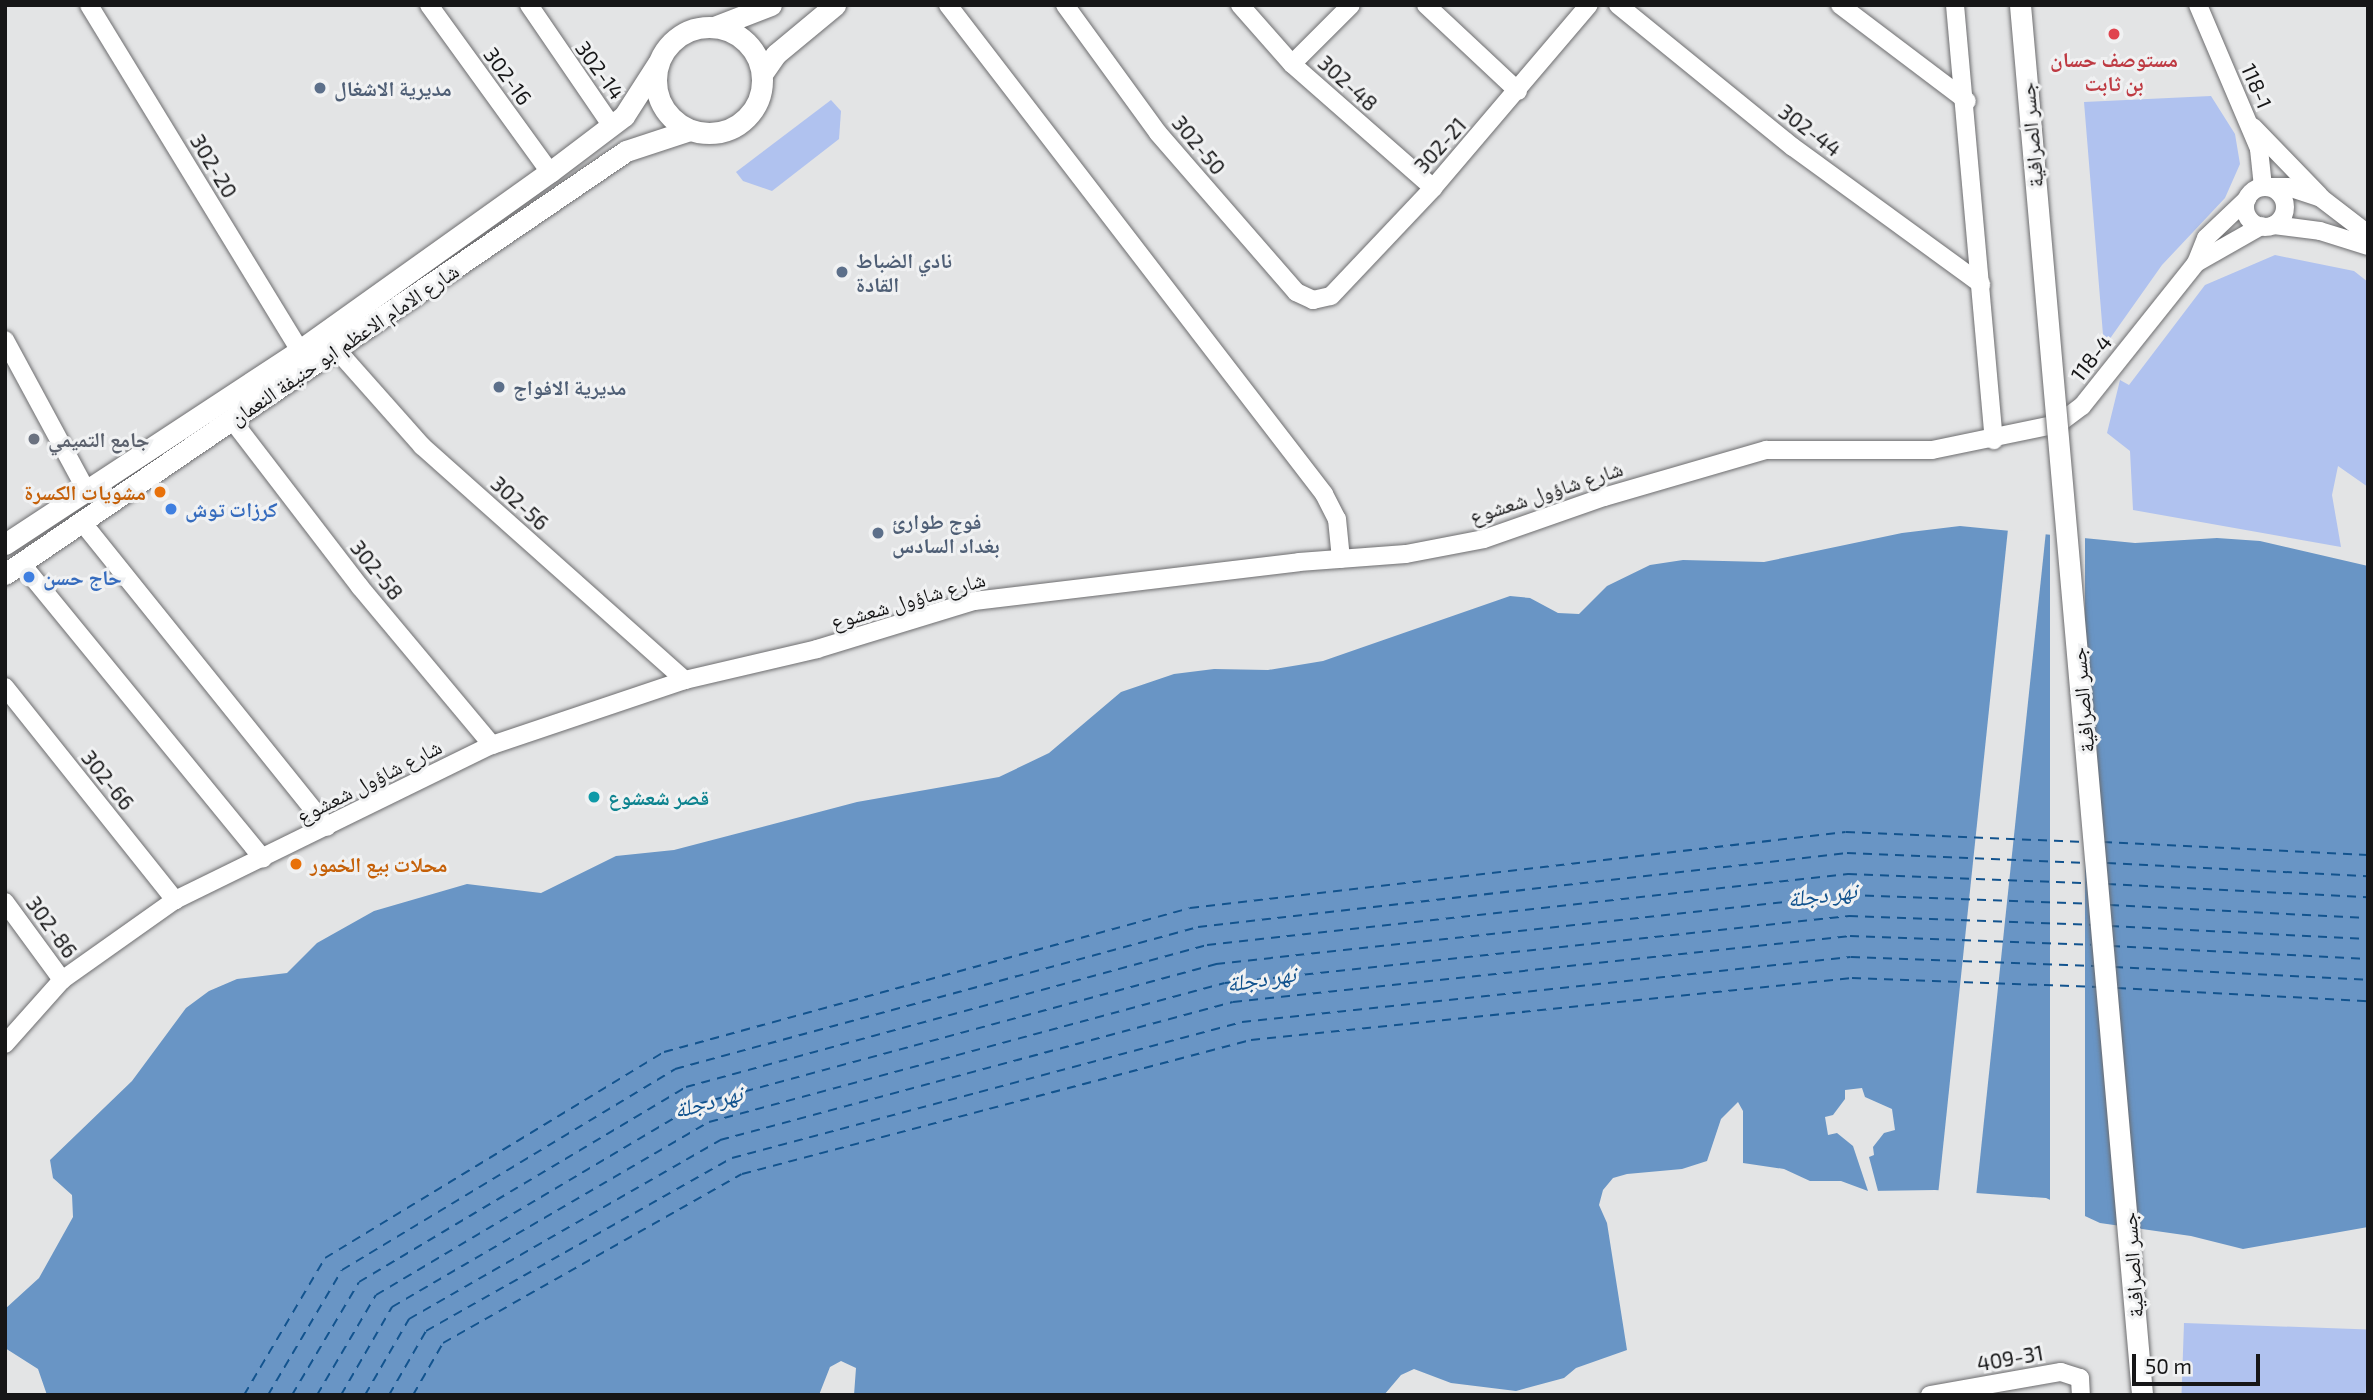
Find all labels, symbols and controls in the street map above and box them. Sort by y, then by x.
marker: مستوصف حسان بن ثابت [2104,24,2124,44]
street label: 302-14 [570,36,630,104]
street label: 302-16 [479,42,537,110]
place label: مستوصف حسان بن ثابت [2050,46,2178,96]
street label: 302-48 [1313,50,1383,116]
street label: 118-1 [2236,60,2278,112]
place label: مديرية الاشغال [334,75,452,101]
marker: مديرية الاشغال [312,80,328,96]
street label: جسر الصرافية [2014,81,2048,189]
street label: 302-44 [1774,98,1846,162]
street label: 302-50 [1167,110,1231,180]
street label: 302-21 [1409,112,1471,178]
street label: 302-20 [185,129,243,203]
place label: نادي الضباط القادة [856,247,952,297]
street label: شارع الامام الاعظم ابو حنيفة النعمان [225,258,463,430]
marker: نادي الضباط القادة [834,264,850,280]
street label: 118-4 [2065,330,2117,386]
place label: مديرية الافواج [513,374,627,400]
marker: مديرية الافواج [491,379,507,395]
place label: جامع التميمي [48,426,150,452]
marker: جامع التميمي [26,431,42,447]
street label: شارع شاؤول شعشوع [1466,455,1626,529]
street label: 302-56 [486,471,554,535]
place label: مشويات الكسرة [24,479,146,505]
marker: مشويات الكسرة [152,484,168,500]
place label: كرزات توش [185,496,278,522]
marker: كرزات توش [163,501,179,517]
place label: فوج طوارئ بغداد السادس [892,508,1000,558]
marker: فوج طوارئ بغداد السادس [870,525,886,541]
street label: 302-58 [345,535,409,605]
place label: حاج حسن [43,564,122,590]
street label: شارع شاؤول شعشوع [828,566,988,634]
marker: حاج حسن [21,569,37,585]
street label: جسر الصرافية [2065,646,2099,754]
street label: شارع شاؤول شعشوع [292,734,446,828]
street label: 302-66 [76,745,140,815]
place label: قصر شعشوع [608,784,709,810]
marker: قصر شعشوع [586,789,602,805]
place label: محلات بيع الخمور [310,851,447,877]
marker: محلات بيع الخمور [288,856,304,872]
water label: نهر دجلة [1786,875,1858,913]
street label: 302-86 [21,891,83,963]
water label: نهر دجلة [1224,959,1298,997]
water label: نهر دجلة [671,1079,745,1123]
street label: جسر الصرافية [2116,1211,2148,1319]
street label: 409-31 [1975,1340,2045,1376]
scale bar [2135,1340,2263,1384]
text: 50 m [2145,1353,2192,1378]

